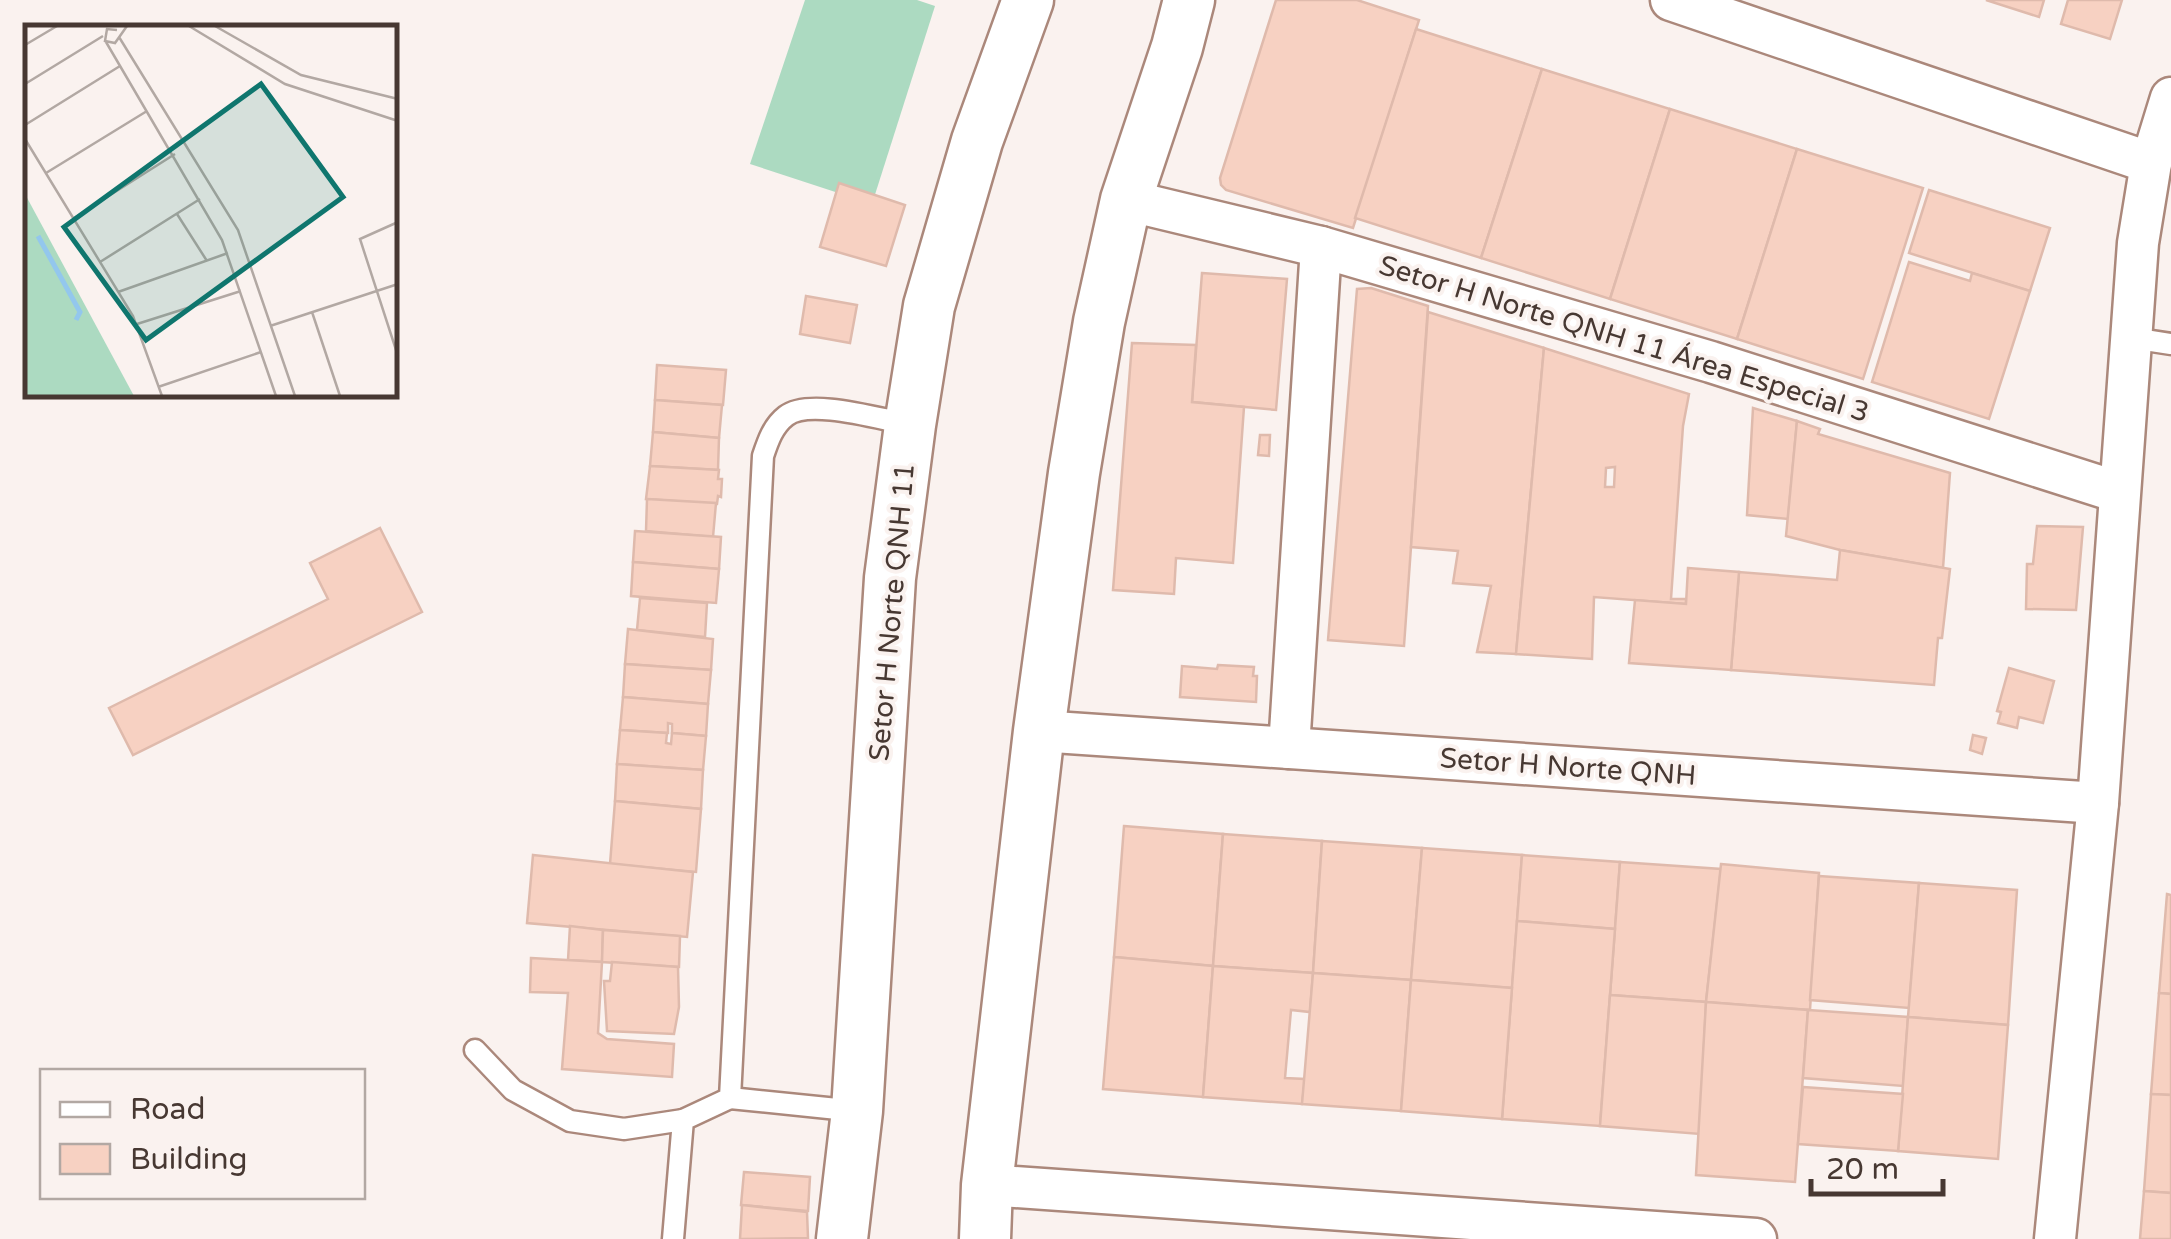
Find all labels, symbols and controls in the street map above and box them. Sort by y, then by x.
inset map [25,25,398,398]
street label: Setor H Norte QNH 11 Área Especial 3 [1375,248,1873,430]
street label: Setor H Norte QNH 11 [862,461,922,763]
street label: Setor H Norte QNH [1439,741,1697,793]
legend [40,1069,365,1199]
text: Road [130,1091,205,1128]
scale bar [1811,1134,1944,1196]
text: Building [130,1141,247,1178]
text: 20 m [1826,1151,1899,1188]

